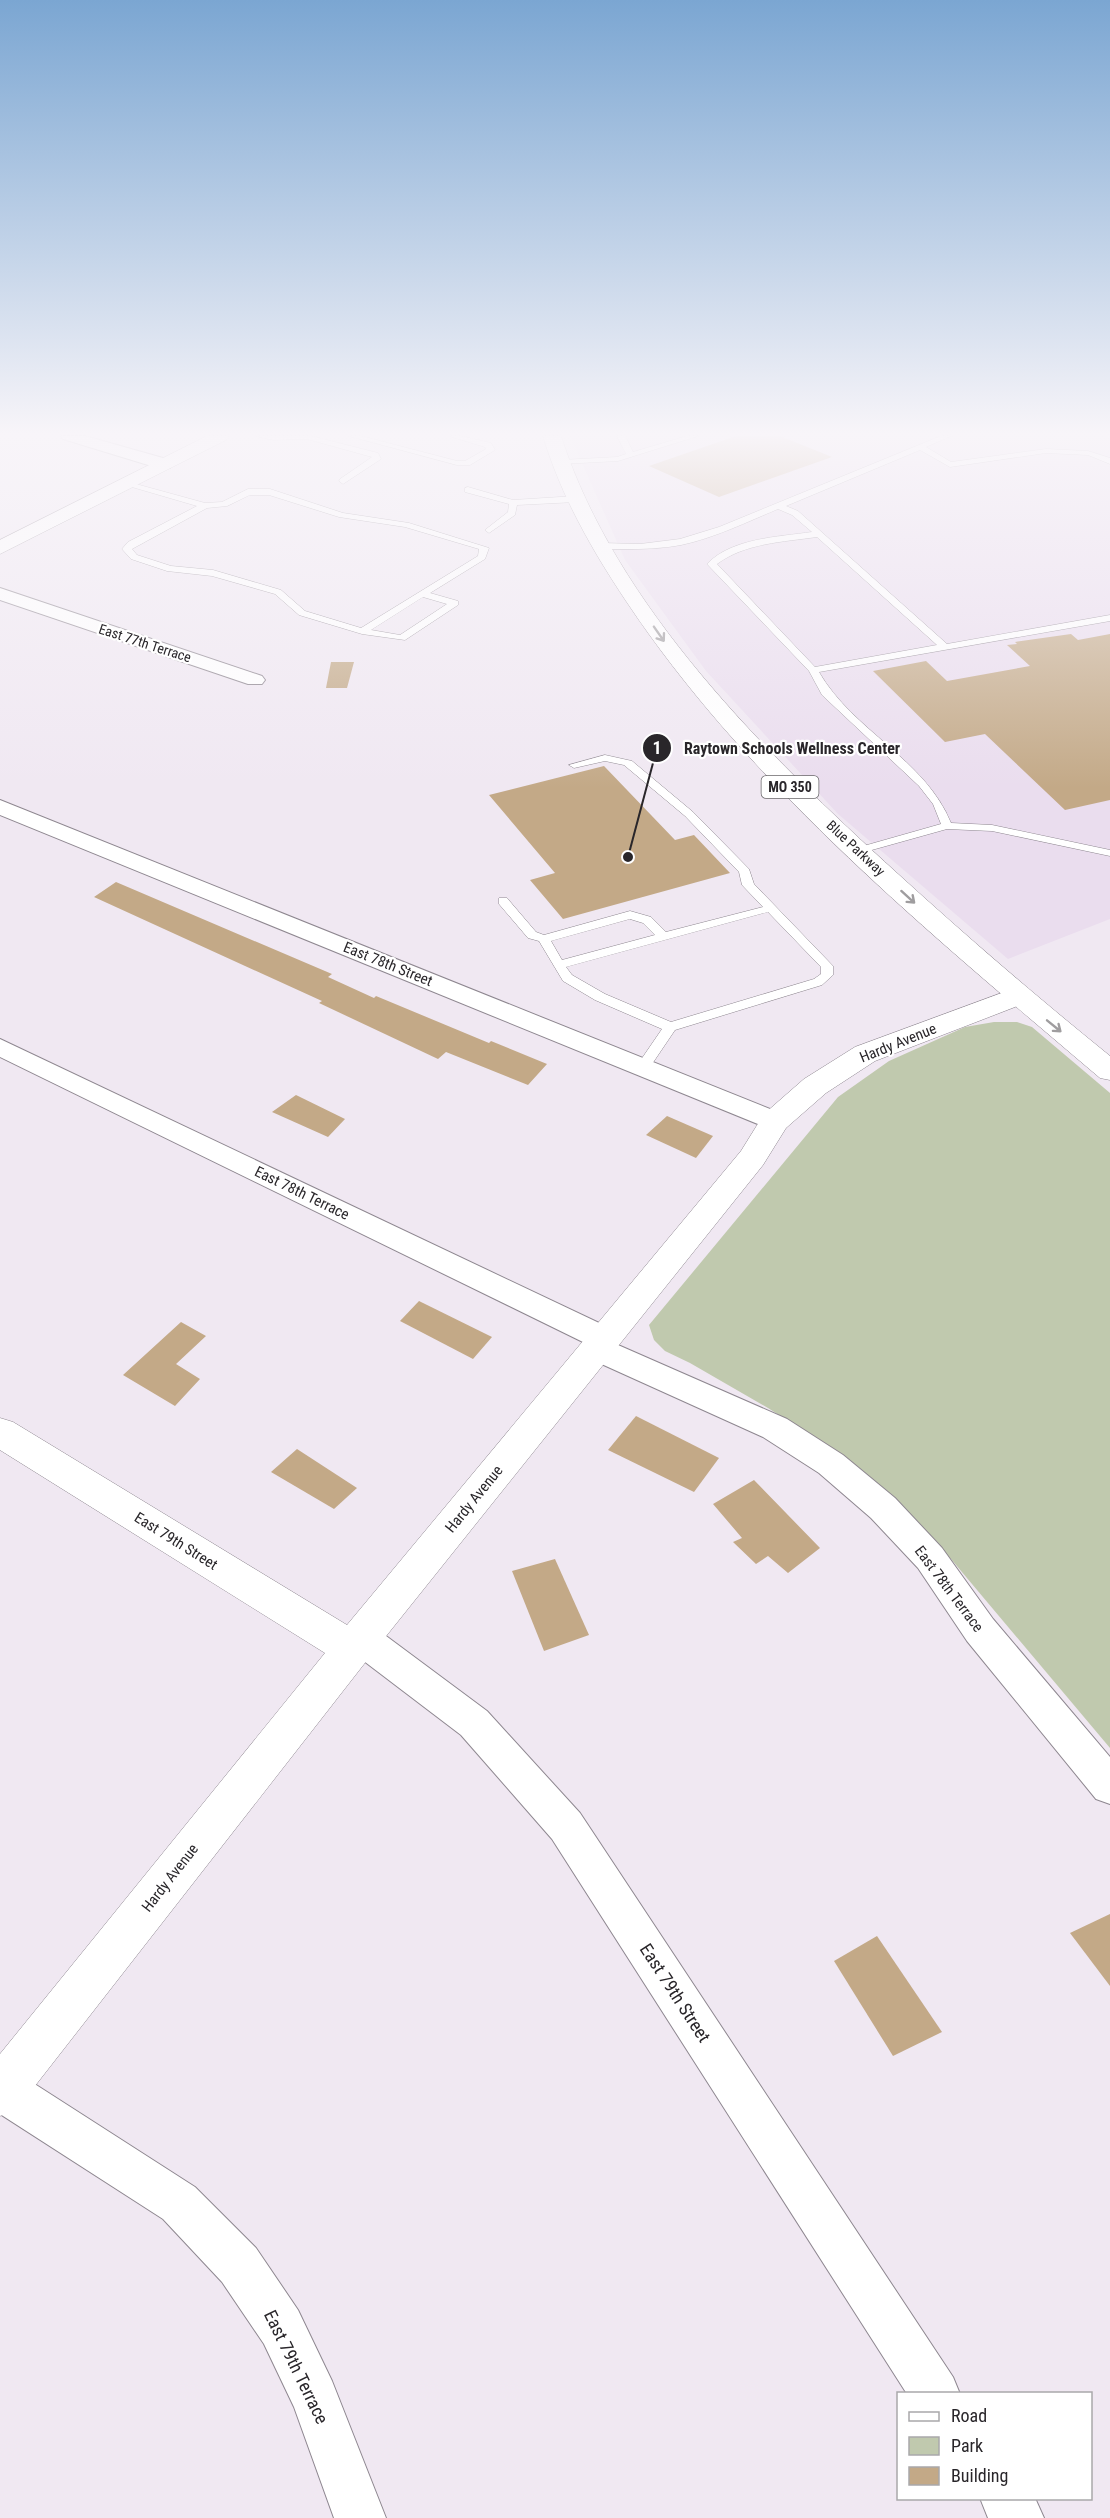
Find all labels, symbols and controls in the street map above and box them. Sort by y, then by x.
street label: East 77th Terrace [97,621,194,666]
one-way arrow [653,625,665,641]
callout: Raytown Schools Wellness Center [642,731,912,765]
text: 1 [652,737,662,758]
text: Raytown Schools Wellness Center [684,739,900,758]
road number: MO 350 [762,776,818,798]
street label: Blue Parkway [824,817,889,879]
one-way arrow [900,890,915,904]
street label: East 78th Street [341,938,435,990]
street label: Hardy Avenue [857,1019,939,1067]
one-way arrow [1046,1019,1062,1032]
street label: East 78th Terrace [252,1162,352,1224]
street label: Hardy Avenue [441,1462,507,1536]
street label: East 79th Street [131,1508,221,1574]
street label: East 78th Terrace [911,1542,987,1636]
street label: Hardy Avenue [138,1840,202,1916]
street label: East 79th Street [636,1939,715,2046]
street label: East 79th Terrace [260,2307,333,2427]
legend [897,2392,1092,2500]
text: Road [951,2405,987,2426]
text: Park [951,2435,983,2456]
text: Building [951,2465,1008,2486]

